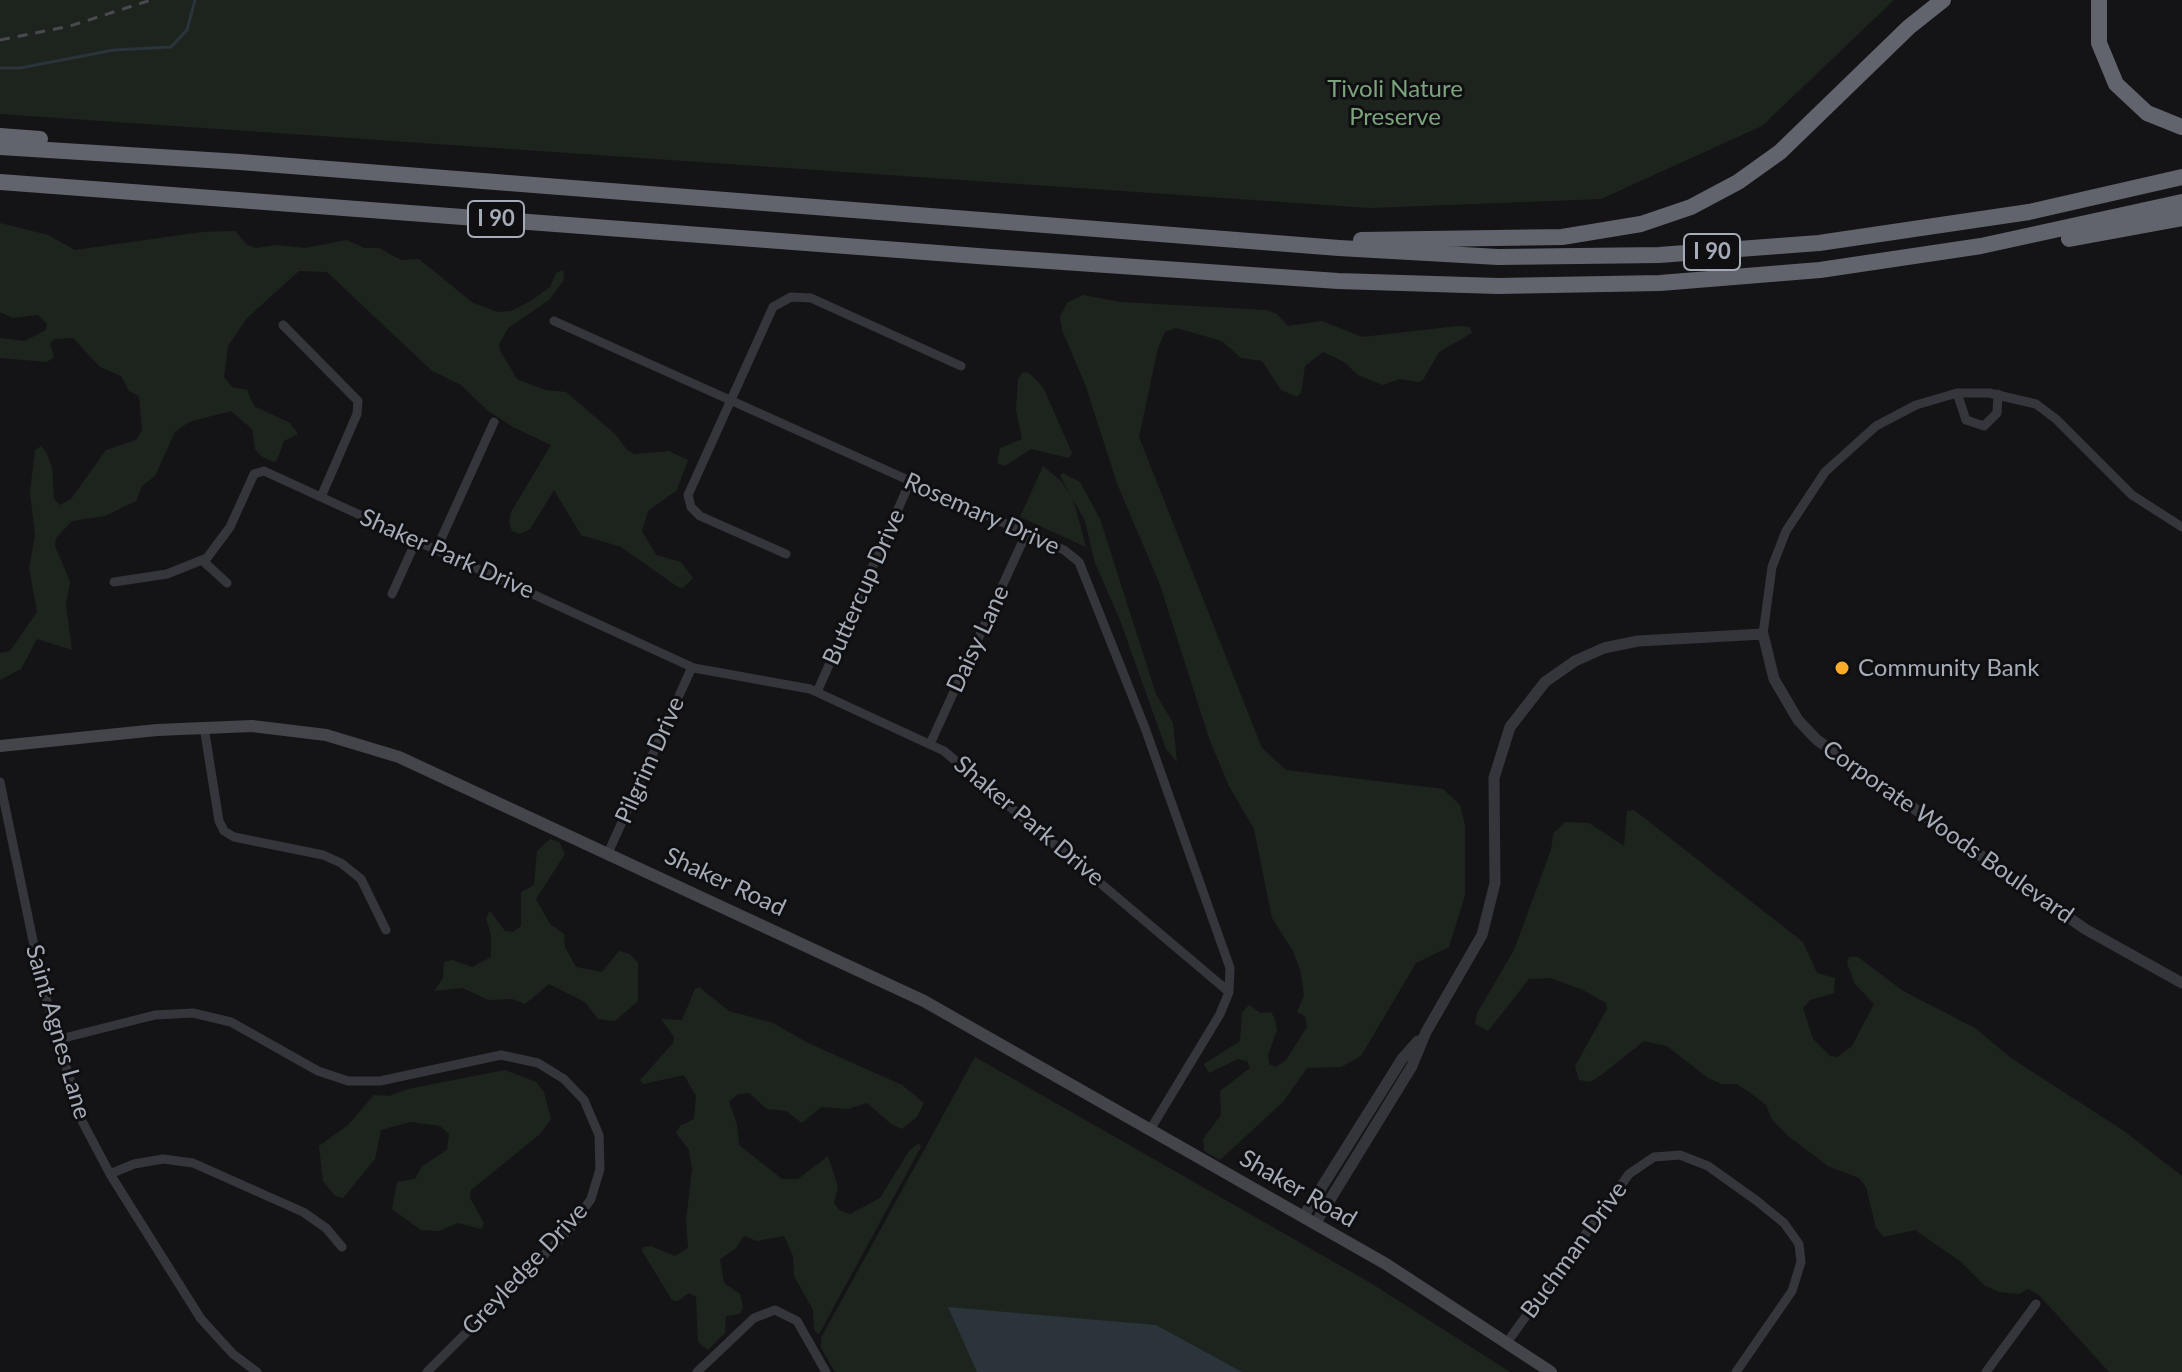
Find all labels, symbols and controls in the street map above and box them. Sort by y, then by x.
park label: Tivoli Nature Preserve [1327,75,1463,131]
road number: I 90 [468,201,524,237]
road number: I 90 [1684,234,1740,270]
street label: Rosemary Drive [900,467,1064,561]
street label: Shaker Park Drive [356,503,538,605]
street label: Buttercup Drive [817,505,911,669]
street label: Daisy Lane [941,581,1015,697]
place label: Community Bank [1858,654,2039,682]
marker: Community Bank [1833,659,1851,677]
street label: Pilgrim Drive [609,692,691,828]
street label: Corporate Woods Boulevard [1817,734,2079,930]
street label: Shaker Park Drive [948,750,1110,892]
street label: Shaker Road [660,841,790,923]
street label: Saint Agnes Lane [19,941,97,1123]
street label: Shaker Road [1234,1144,1362,1234]
street label: Buchman Drive [1515,1176,1633,1324]
street label: Greyledge Drive [456,1197,594,1341]

